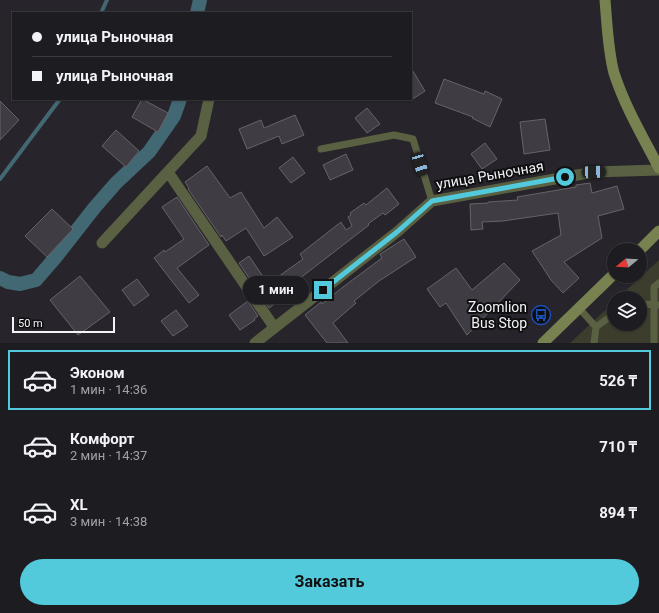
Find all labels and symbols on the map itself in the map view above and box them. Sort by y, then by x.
car [411,151,429,177]
street label: улица Рыночная [435,158,545,192]
car [582,166,606,178]
route start [556,168,574,186]
north arrow [607,243,647,283]
callout: 1 мин [243,276,309,304]
route end [314,281,332,299]
place label: Zoomlion Bus Stop [468,299,527,331]
bus stop icon: Zoomlion Bus Stop [530,304,552,326]
scale bar [12,315,115,334]

